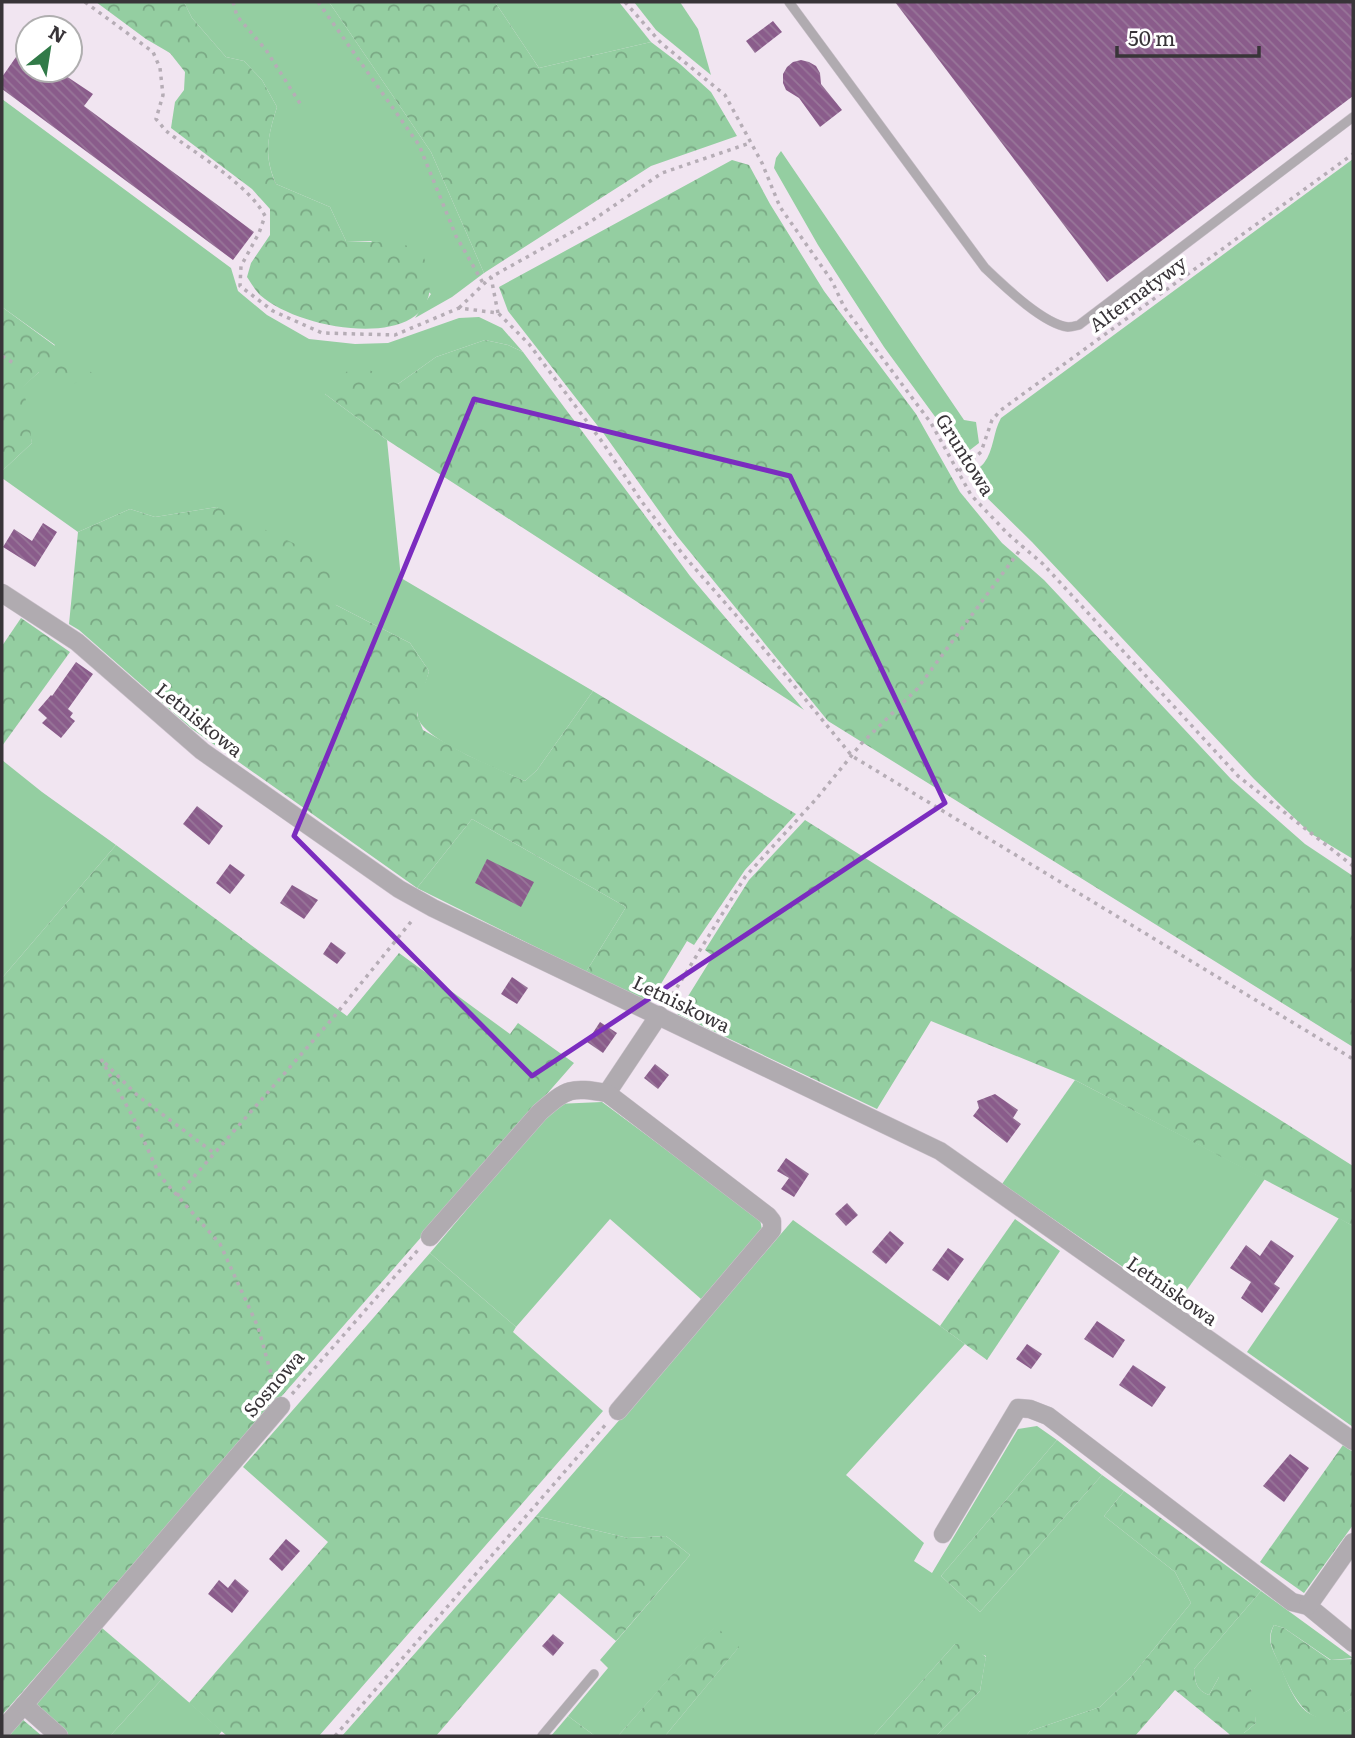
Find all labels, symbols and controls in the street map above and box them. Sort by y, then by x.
north arrow [14,14,84,84]
scale bar [1117,14,1259,58]
text: N [44,17,72,50]
text: 50 m [1128,21,1175,52]
street label: Alternatywy [1082,248,1192,338]
street label: Gruntowa [930,407,1003,501]
street label: Letniskowa [150,675,250,763]
street label: Letniskowa [629,967,736,1039]
street label: Letniskowa [1122,1248,1225,1332]
street label: Sosnowa [236,1343,310,1423]

